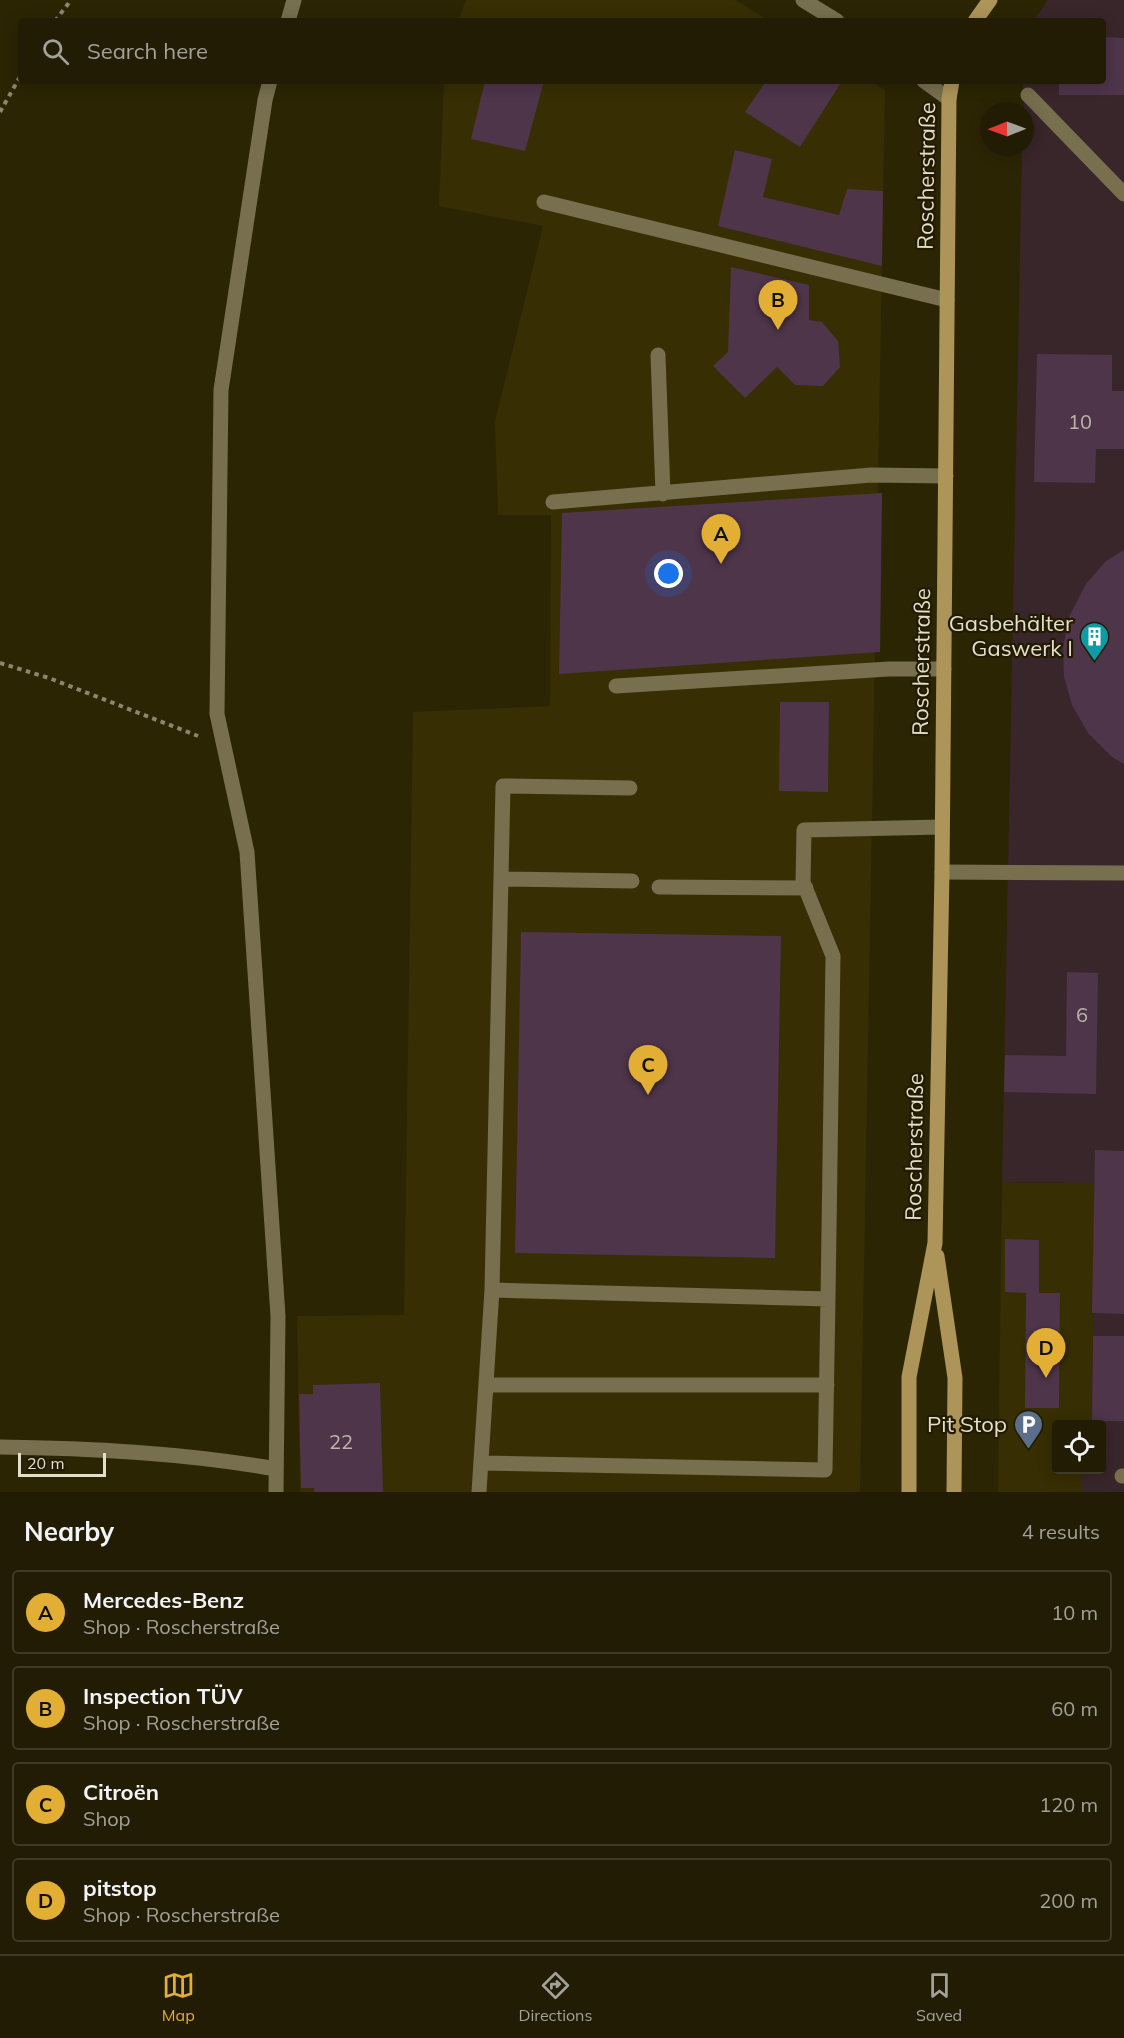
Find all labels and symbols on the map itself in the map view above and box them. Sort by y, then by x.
street label: Roscherstraße [911,102,941,250]
north arrow [980,102,1034,156]
pin: B [758,280,798,330]
house number: 10 [1068,409,1092,434]
pin: A [702,514,740,564]
your location [654,559,683,588]
street label: Roscherstraße [906,588,936,736]
place label: Gasbehälter Gaswerk I [949,609,1073,662]
building icon: Gasbehälter Gaswerk I [1078,620,1110,662]
house number: 6 [1076,1002,1088,1027]
pin: C [628,1046,668,1095]
street label: Roscherstraße [899,1073,929,1221]
pin: D [1026,1328,1066,1378]
parking icon: Pit Stop [1012,1408,1044,1450]
place label: Pit Stop [927,1410,1007,1438]
house number: 22 [329,1429,353,1454]
scale bar [18,1450,106,1478]

